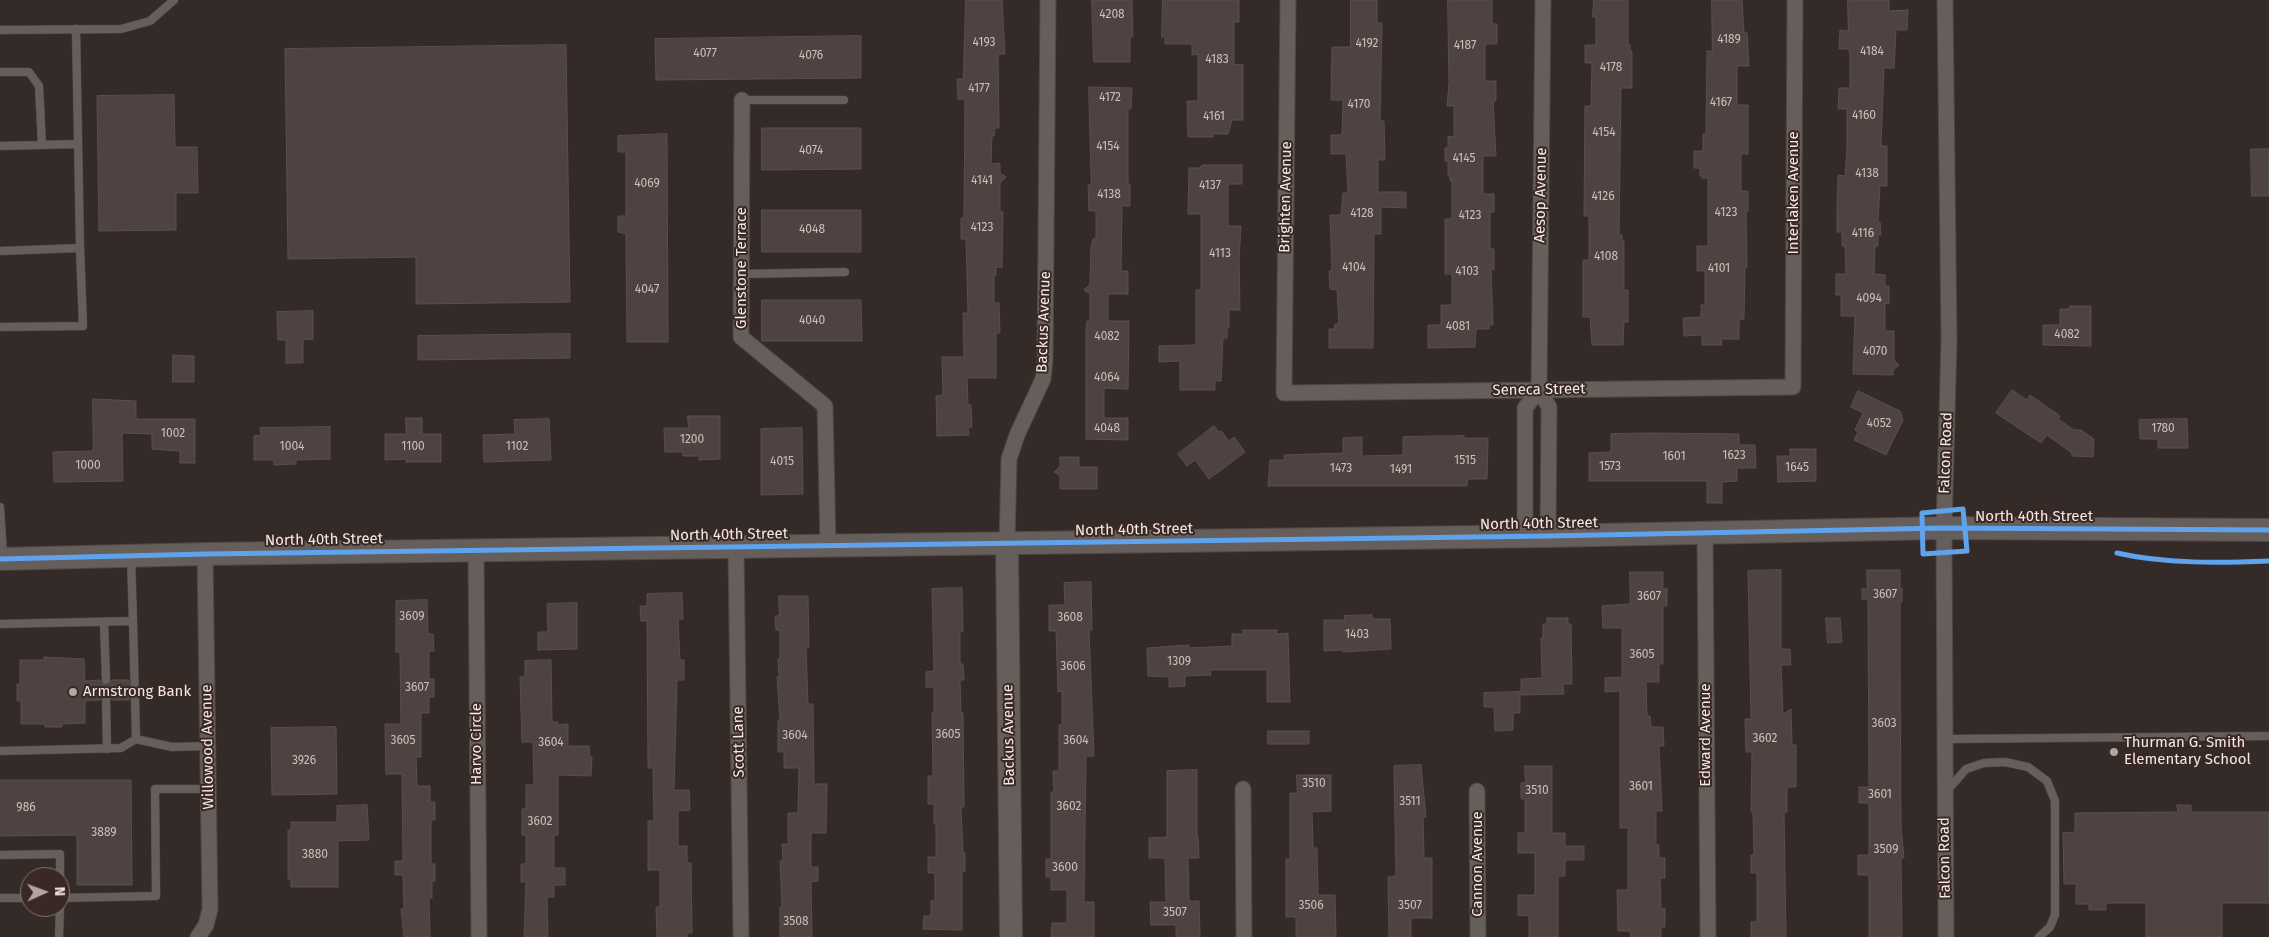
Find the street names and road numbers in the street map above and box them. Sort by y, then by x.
street label: Interlaken Avenue [1785,131,1803,255]
street label: Brighten Avenue [1276,141,1296,253]
street label: Aesop Avenue [1531,147,1551,243]
street label: Glenstone Terrace [733,207,751,329]
street label: Backus Avenue [1033,271,1055,373]
street label: Seneca Street [1492,380,1586,400]
street label: Falcon Road [1936,412,1956,494]
street label: North 40th Street [1975,508,2093,526]
street label: North 40th Street [1480,514,1598,534]
street label: North 40th Street [1075,520,1193,540]
street label: North 40th Street [670,525,788,545]
street label: North 40th Street [265,530,383,550]
street label: Edward Avenue [1697,683,1715,787]
street label: Willowood Avenue [198,684,218,810]
street label: Backus Avenue [999,684,1019,786]
street label: Harvo Circle [468,703,486,785]
street label: Scott Lane [729,706,749,778]
street label: Cannon Avenue [1469,811,1487,917]
street label: Falcon Road [1935,817,1955,899]

